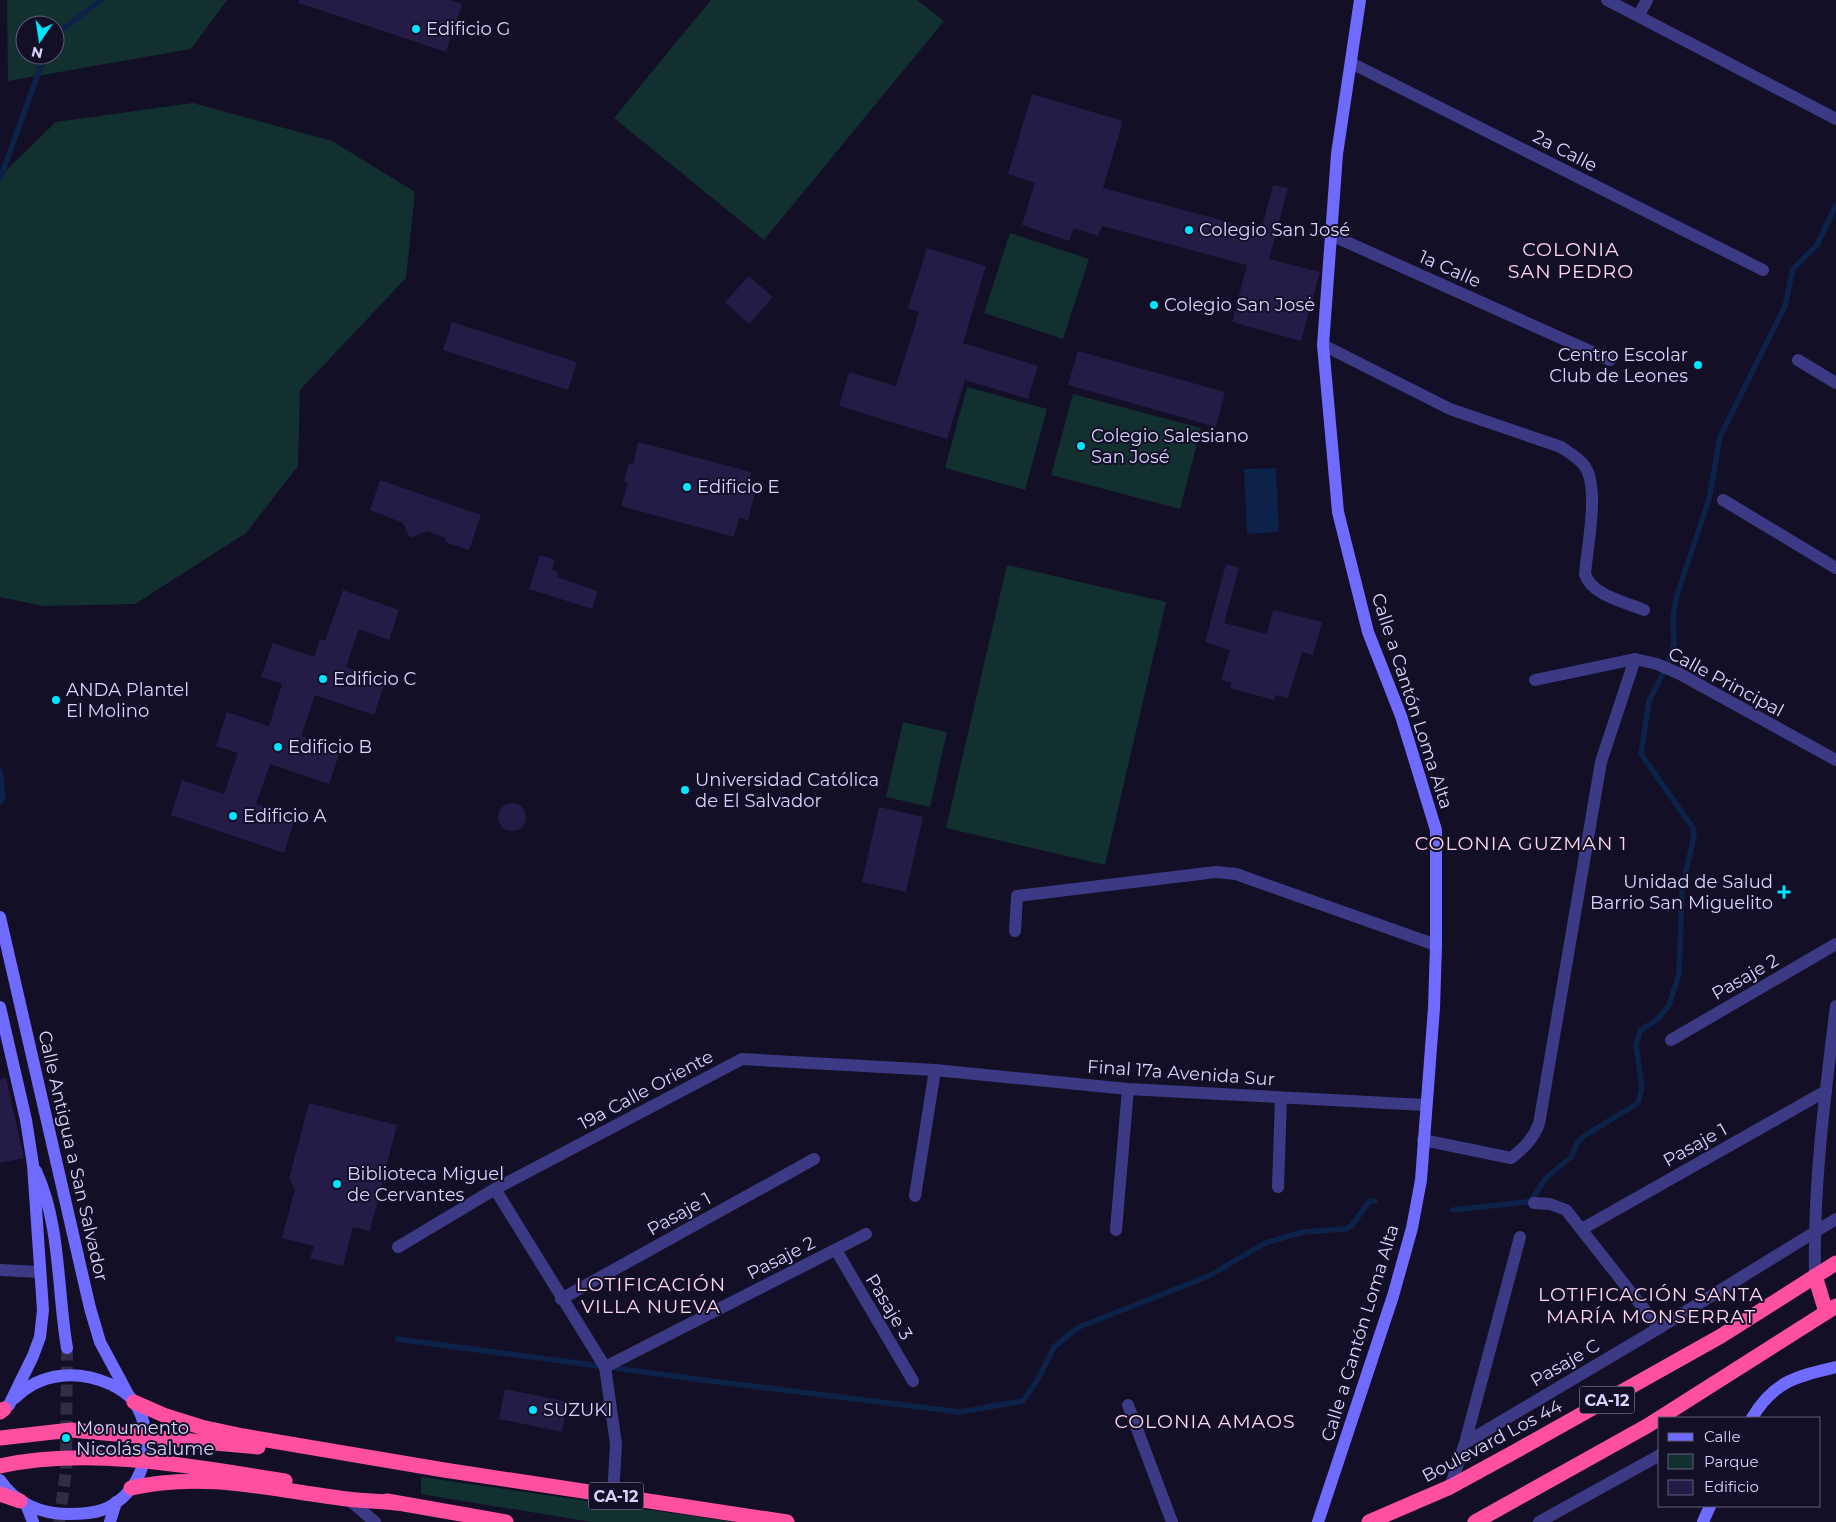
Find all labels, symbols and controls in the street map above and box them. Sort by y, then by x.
north arrow [15,15,65,65]
place label: Edificio G [426,18,511,40]
marker: Edificio G [410,23,422,35]
text: N [30,43,45,63]
street label: 2a Calle [1529,125,1601,177]
place label: Colegio San José [1199,219,1350,241]
marker: Colegio San José [1183,224,1195,236]
district label: COLONIA SAN PEDRO [1508,238,1634,283]
street label: 1a Calle [1416,246,1485,292]
place label: Colegio San Josė [1164,294,1315,316]
marker: Colegio San Josė [1148,299,1160,311]
place label: Centro Escolar Club de Leones [1549,344,1688,387]
marker: Centro Escolar Club de Leones [1692,359,1704,371]
place label: Colegio Salesiano San José [1091,425,1249,468]
marker: Colegio Salesiano San José [1075,440,1087,452]
place label: Edificio E [697,476,780,498]
marker: Edificio E [681,481,693,493]
street label: Calle a Cantón Loma Alta [1367,590,1457,812]
street label: Calle Principal [1665,642,1787,722]
place label: Edificio C [333,668,417,690]
marker: Edificio C [317,673,329,685]
place label: ANDA Plantel El Molino [66,679,189,722]
marker: ANDA Plantel El Molino [50,694,62,706]
place label: Edificio B [288,736,372,758]
marker: Edificio B [272,741,284,753]
place label: Universidad Católica de El Salvador [695,769,879,812]
marker: Universidad Católica de El Salvador [679,784,691,796]
place label: Edificio A [243,805,327,827]
marker: Edificio A [227,810,239,822]
district label: COLONIA GUZMAN 1 [1415,832,1627,855]
place label: Unidad de Salud Barrio San Miguelito [1590,871,1773,914]
marker: Unidad de Salud Barrio San Miguelito [1777,885,1791,899]
street label: Pasaje 2 [1708,949,1782,1005]
street label: Calle Antigua a San Salvador [33,1028,113,1284]
street label: 19a Calle Oriente [575,1045,717,1135]
street label: Final 17a Avenida Sur [1086,1055,1276,1091]
street label: Pasaje 1 [1659,1118,1731,1172]
place label: Biblioteca Miguel de Cervantes [347,1163,504,1206]
marker: Biblioteca Miguel de Cervantes [331,1178,343,1190]
street label: Pasaje 1 [643,1187,715,1241]
street label: Calle a Cantón Loma Alta [1316,1222,1404,1444]
street label: Pasaje 2 [743,1232,819,1284]
street label: Pasaje 3 [861,1270,917,1344]
district label: LOTIFICACIÓN VILLA NUEVA [576,1273,726,1318]
district label: LOTIFICACIÓN SANTA MARÍA MONSERRAT [1538,1283,1764,1328]
street label: Pasaje C [1527,1334,1604,1392]
road number: CA-12 [1580,1386,1634,1414]
street label: Boulevard Los 44 [1418,1395,1566,1487]
place label: SUZUKI [543,1399,613,1421]
marker: SUZUKI [527,1404,539,1416]
district label: COLONIA AMAOS [1114,1410,1296,1433]
place label: Monumento Nicolás Salume [76,1417,214,1460]
legend [1658,1417,1821,1507]
text: Calle [1704,1427,1741,1446]
marker: Monumento Nicolás Salume [60,1432,72,1444]
text: Parque [1704,1452,1759,1471]
text: Edificio [1704,1477,1759,1496]
road number: CA-12 [588,1482,644,1510]

